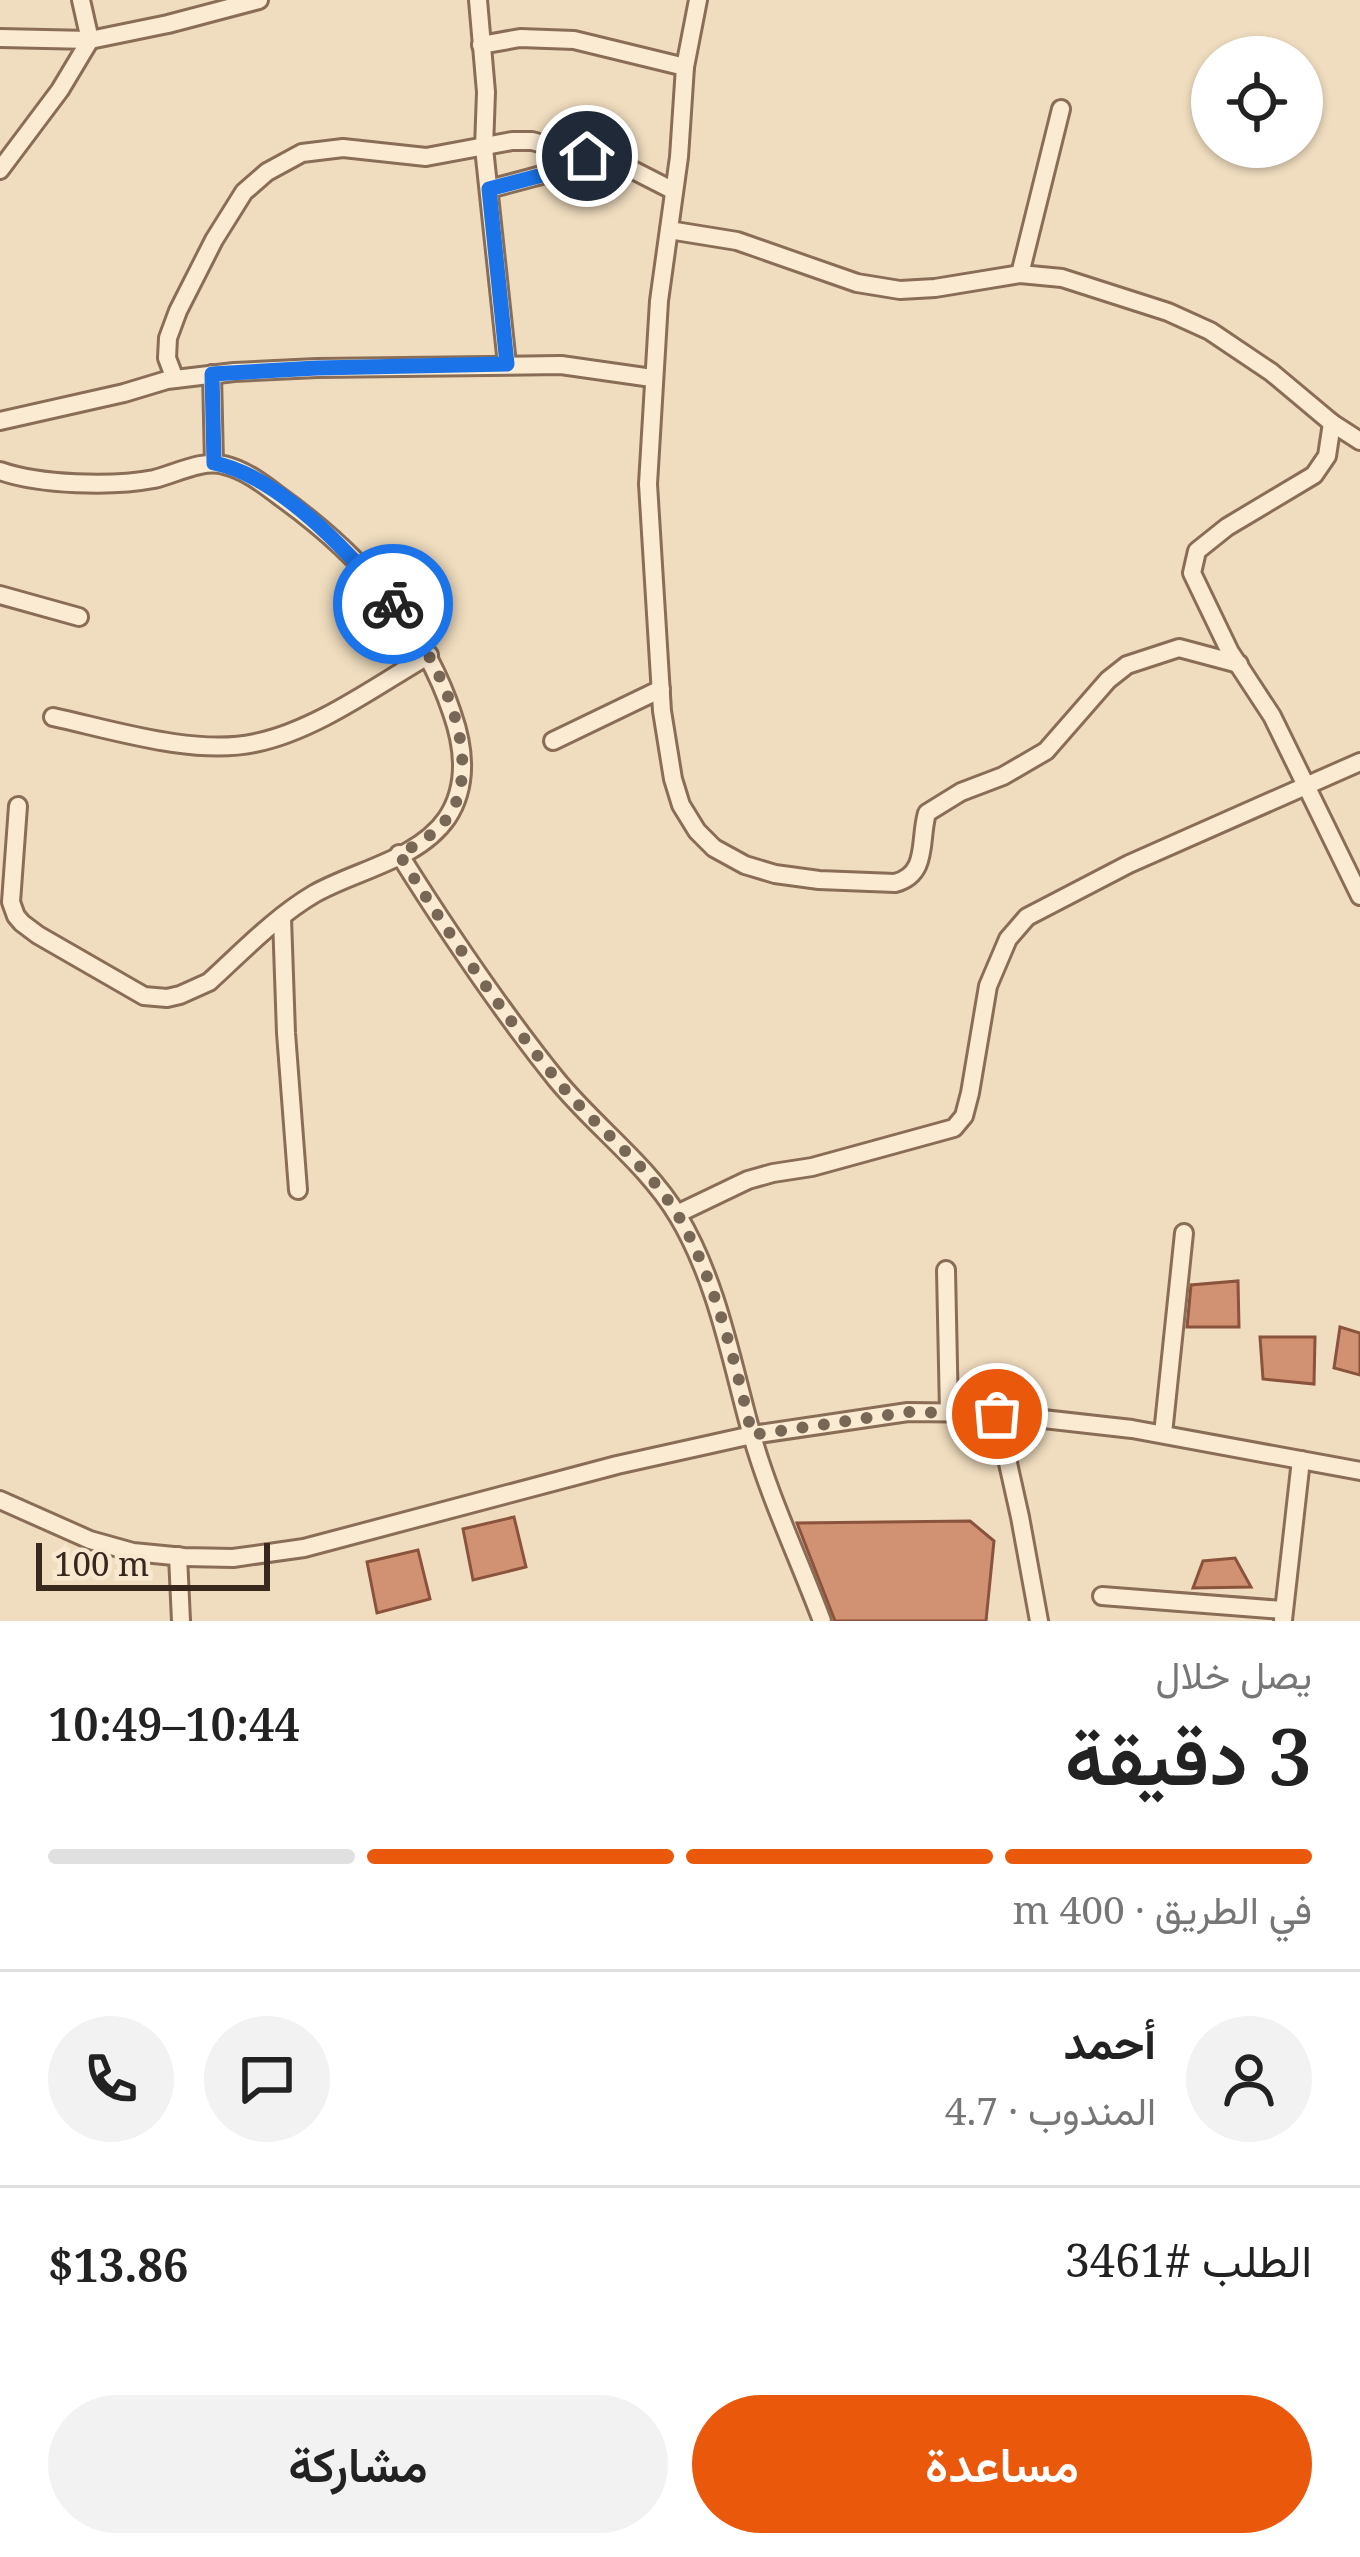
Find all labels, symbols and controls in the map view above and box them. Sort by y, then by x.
map controls [1191,36,1323,168]
button: locate [1191,36,1323,168]
pin [536,105,638,207]
icon: home [554,123,620,189]
courier [333,544,453,664]
icon: bike [360,571,426,637]
pin [946,1363,1048,1465]
icon: bag [964,1381,1030,1447]
scale bar [36,1537,270,1590]
text: 100 m [54,1541,149,1586]
text: يصل خلال [1155,1647,1312,1700]
text: 10:44–10:49 [48,1693,300,1754]
text: 3 دقيقة [1065,1702,1312,1808]
text: في الطريق · 400 m [1012,1882,1312,1935]
text: أحمد [1064,2011,1156,2072]
button: phone [48,2016,174,2142]
button: chat [204,2016,330,2142]
button: person [1186,2016,1312,2142]
text: المندوب · 4.7 [945,2083,1156,2136]
text: الطلب #3461 [1065,2229,1312,2290]
text: $13.86 [48,2234,188,2295]
button: مشاركة [48,2395,668,2533]
button: مساعدة [692,2395,1312,2533]

